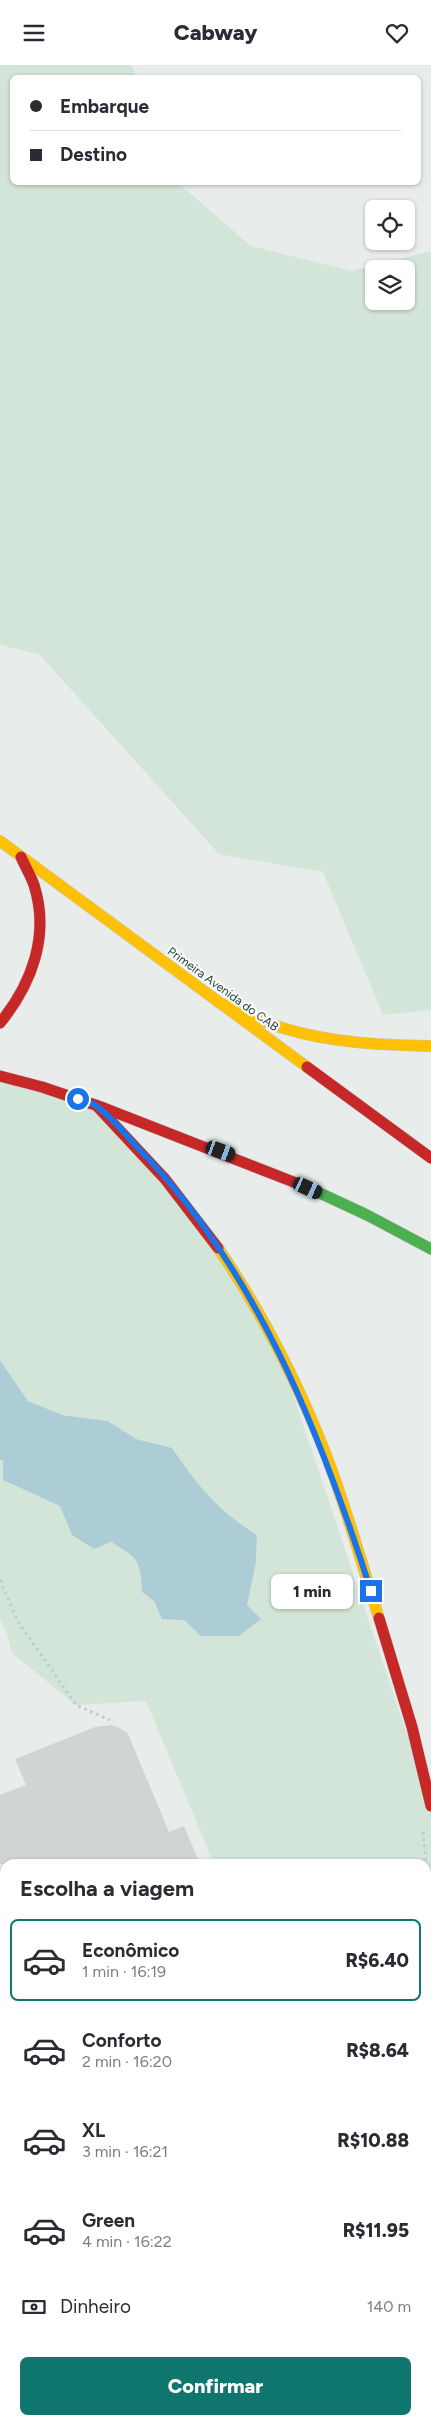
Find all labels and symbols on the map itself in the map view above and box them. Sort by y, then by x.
street label: Primeira Avenida do CAB [165,944,281,1034]
route start [67,1088,89,1110]
car [204,1139,237,1163]
car [291,1175,324,1201]
callout: 1 min [271,1573,354,1609]
route end [360,1580,382,1602]

